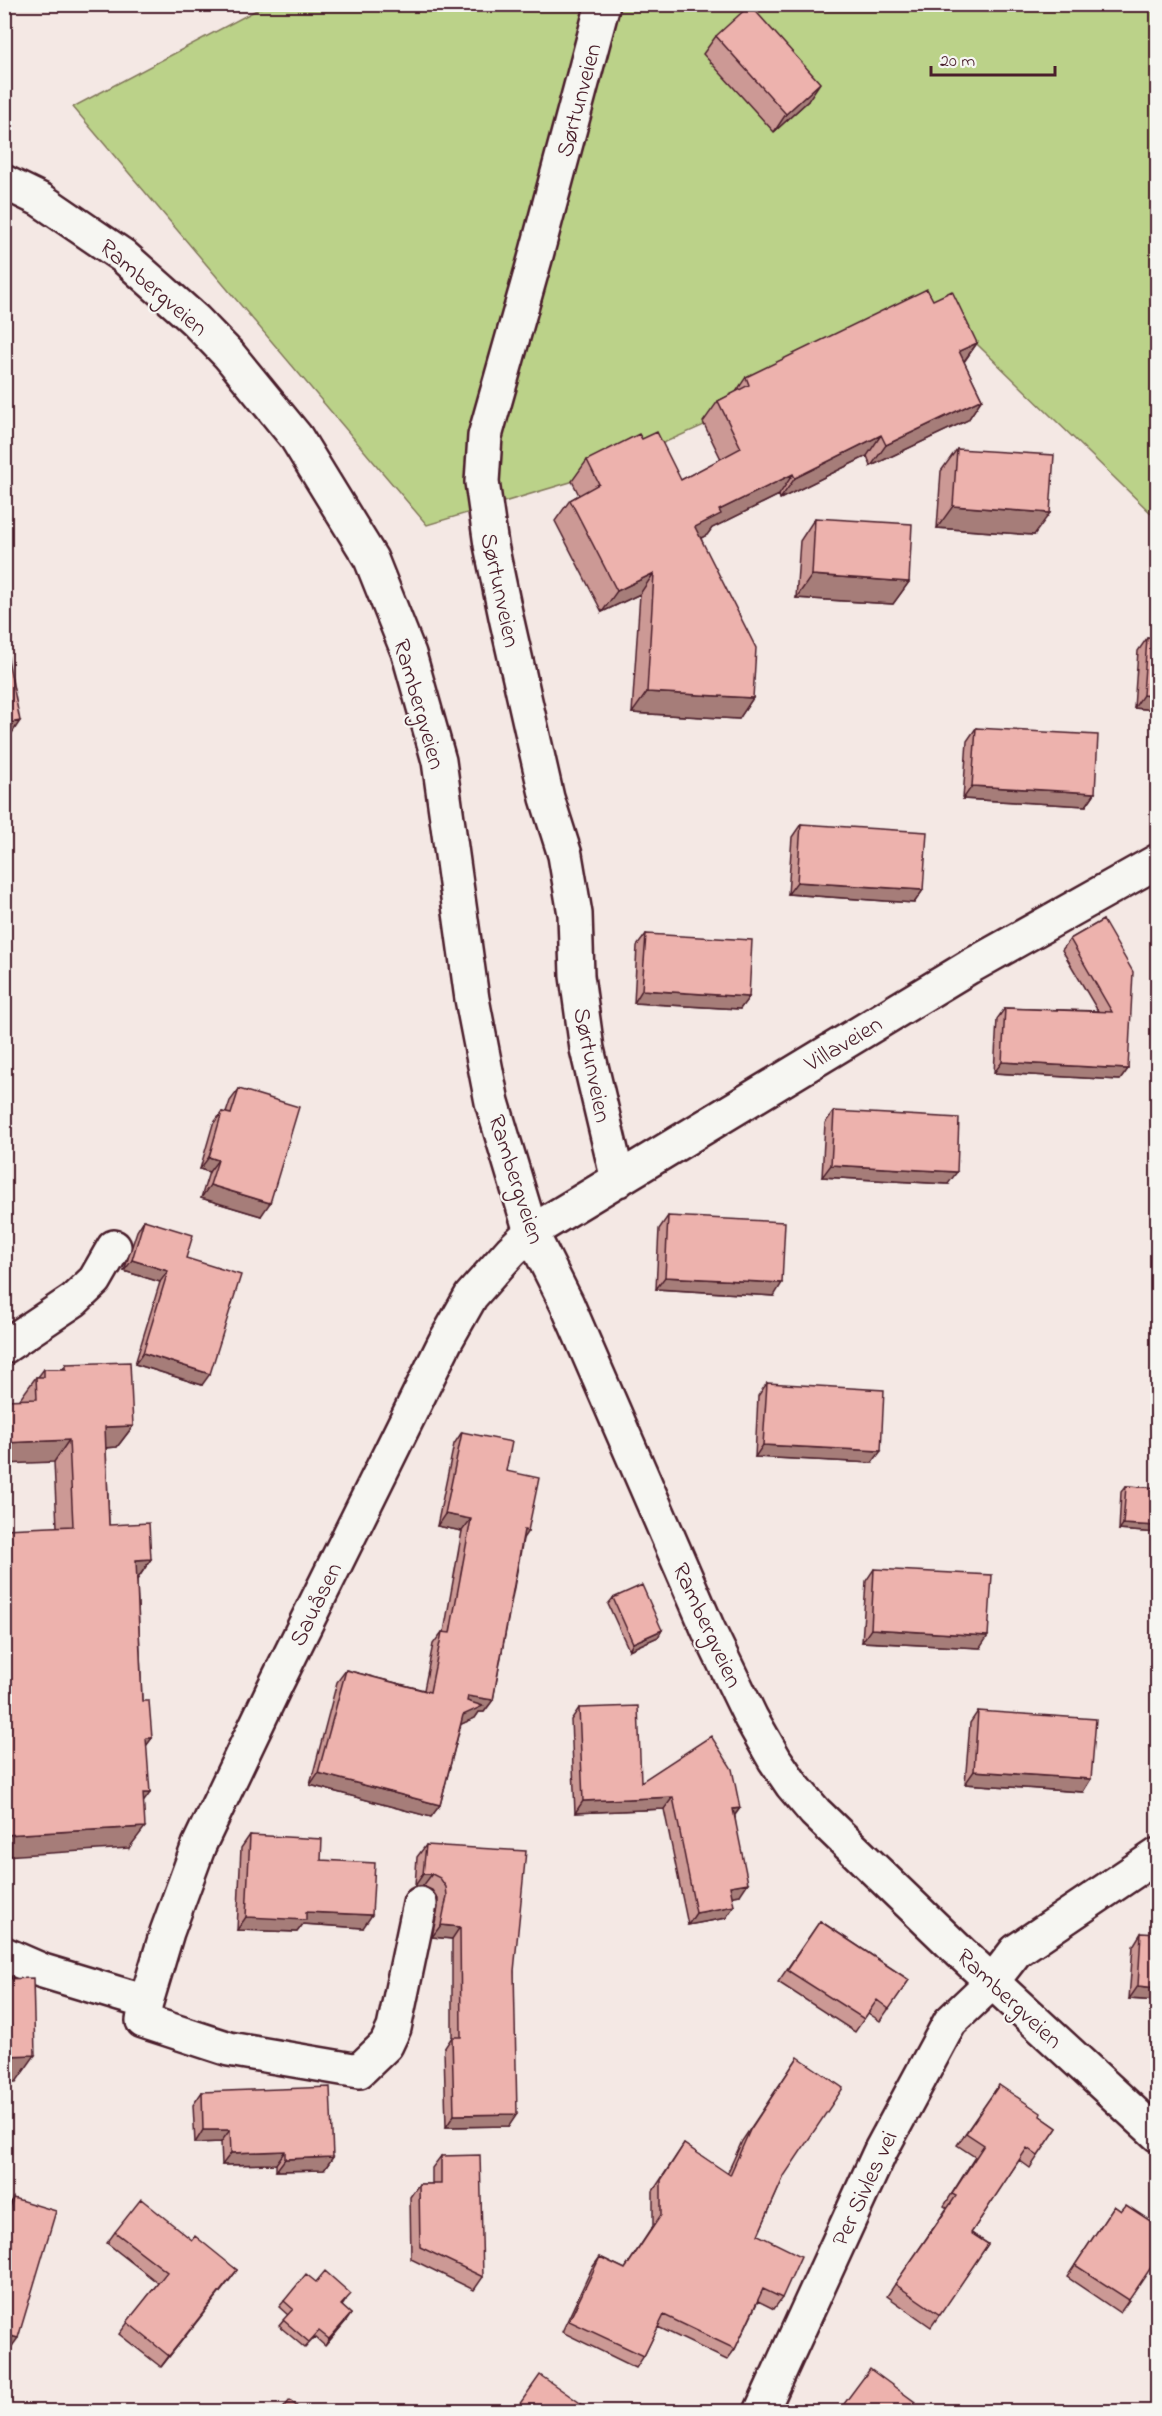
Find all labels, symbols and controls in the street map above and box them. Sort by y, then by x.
scale bar [931,39,1056,77]
street label: Sørtunveien [548,40,612,161]
text: 20 m [940,49,975,75]
street label: Rambergveien [90,232,214,346]
street label: Sørtunveien [469,530,528,651]
street label: Rambergveien [382,635,453,774]
street label: Sørtunveien [562,1005,619,1126]
street label: Villaveien [798,1008,890,1083]
street label: Rambergveien [477,1111,552,1249]
street label: Sauåsen [282,1557,353,1653]
street label: Rambergveien [662,1558,750,1694]
street label: Rambergveien [947,1941,1069,2058]
street label: Per Sivles vei [824,2126,908,2253]

